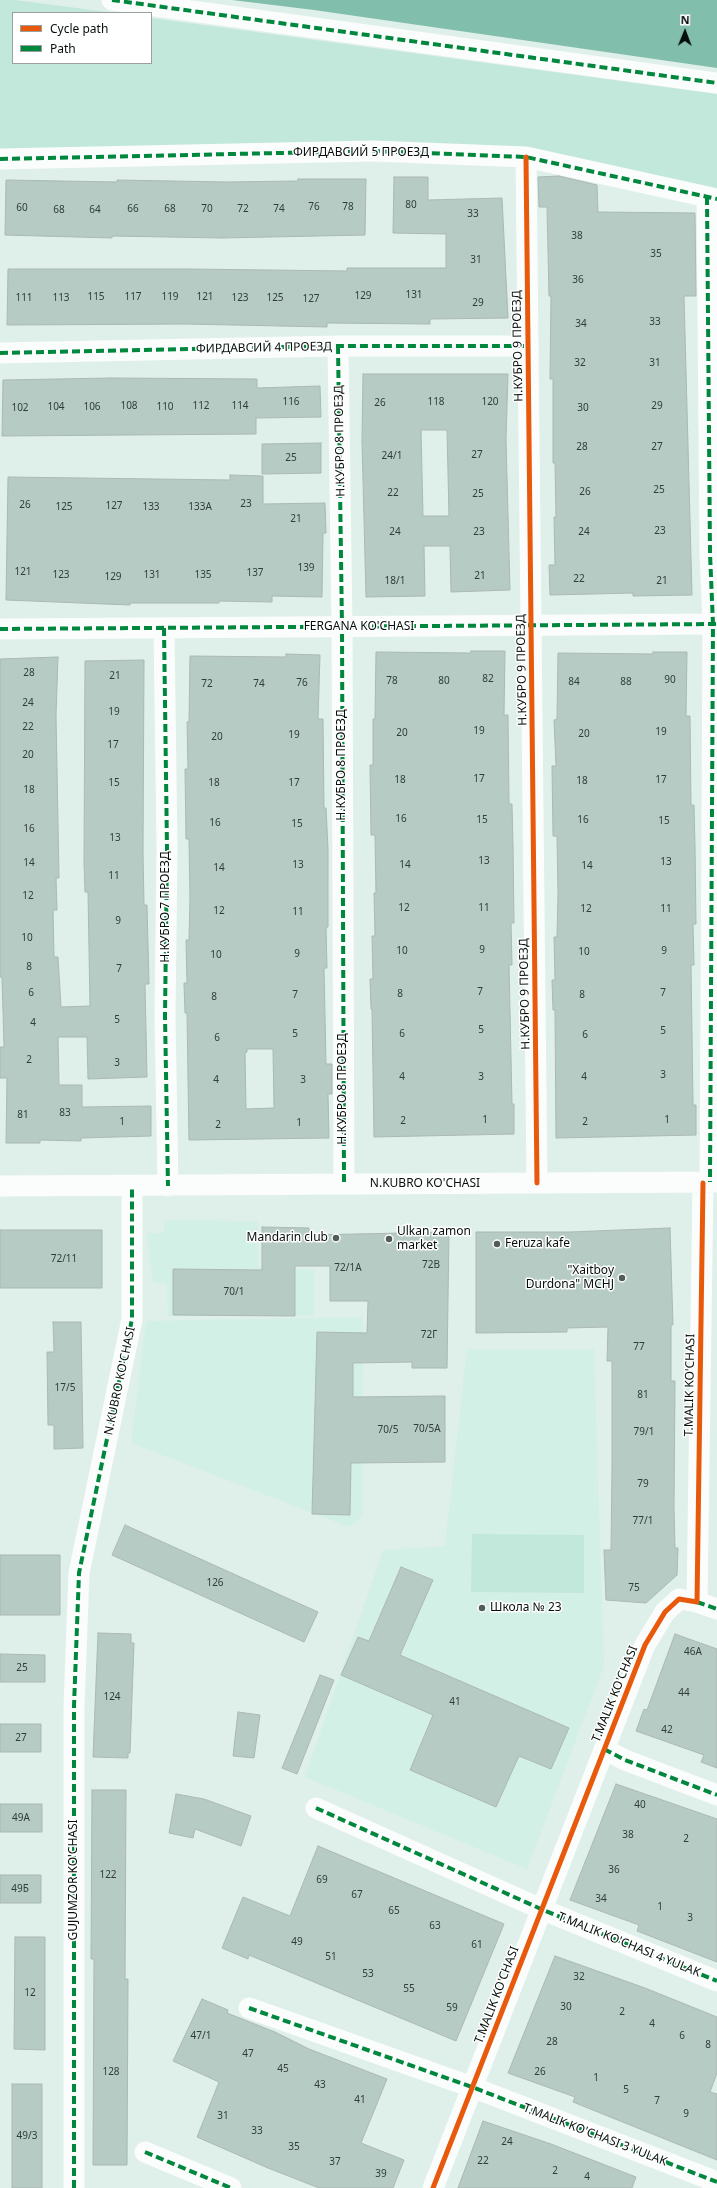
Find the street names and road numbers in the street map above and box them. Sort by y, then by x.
street label: ФИРДАВСИЙ 5 ПРОЕЗД [293,146,429,160]
street label: Н.КУБРО 9 ПРОЕЗД [510,290,526,402]
street label: ФИРДАВСИЙ 4 ПРОЕЗД [196,340,332,356]
street label: Н.КУБРО 8 ПРОЕЗД [332,385,348,497]
street label: Н.КУБРО 9 ПРОЕЗД [514,614,530,726]
street label: FERGANA KO'CHASI [304,620,414,634]
street label: Н.КУБРО 8 ПРОЕЗД [335,709,349,821]
street label: Н.КУБРО 7 ПРОЕЗД [159,851,173,963]
street label: Н.КУБРО 9 ПРОЕЗД [517,938,533,1050]
street label: Н.КУБРО 8 ПРОЕЗД [336,1033,350,1145]
street label: N.KUBRO KO'CHASI [370,1177,480,1191]
street label: N.KUBRO KO'CHASI [101,1326,139,1436]
street label: T.MALIK KO'CHASI [682,1334,698,1436]
street label: T.MALIK KO'CHASI [589,1644,641,1744]
street label: GUJUMZOR KO'CHASI [67,1819,81,1941]
street label: T.MALIK KO'CHASI 4 YULAK [555,1910,703,1980]
street label: T.MALIK KO'CHASI [472,1944,522,2046]
street label: T.MALIK KO'CHASI 3 YULAK [521,2101,669,2169]

